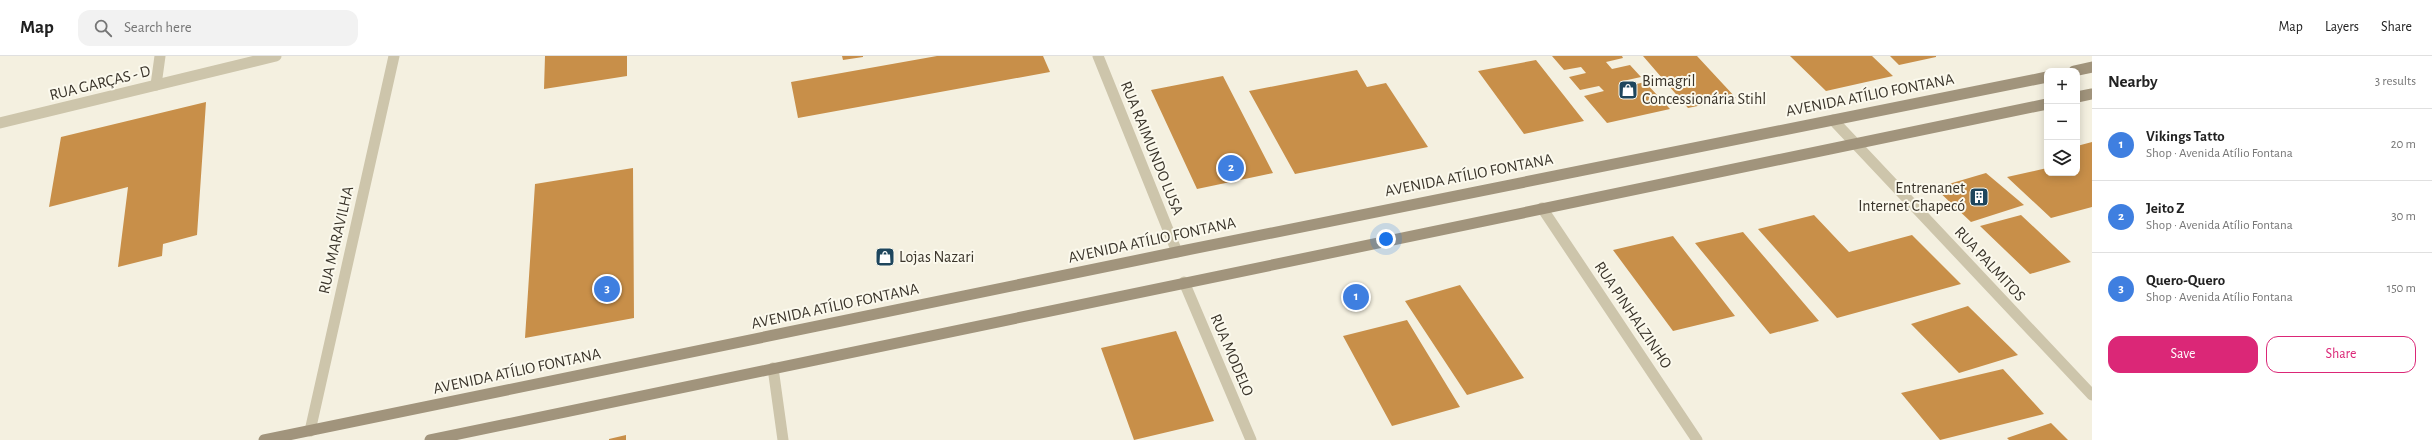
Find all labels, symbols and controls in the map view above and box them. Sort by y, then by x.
search box [78,10,358,46]
icon: search [92,17,114,39]
text: Map [20,18,54,37]
text: Search here [124,20,192,35]
text: Map [2278,20,2303,34]
text: Layers [2325,20,2359,34]
text: Share [2381,20,2412,34]
street label: RUA GARÇAS - D [48,63,152,103]
map controls [2044,68,2080,176]
button: + [2044,68,2080,104]
street label: AVENIDA ATÍLIO FONTANA [1784,69,1955,119]
place label: Bimagril Concessionária Stihl [1642,73,1766,107]
text: Nearby [2108,73,2158,90]
text: 3 results [2375,75,2416,88]
street label: RUA RAIMUNDO LUSA [1118,79,1186,217]
shop icon: Bimagril Concessionária Stihl [1617,79,1639,101]
button: − [2044,104,2080,140]
text: Vikings Tatto [2146,129,2225,144]
text: 1 [2119,138,2123,151]
text: 20 m [2391,138,2416,151]
button: layers [2044,140,2080,176]
text: Shop · Avenida Atílio Fontana [2146,147,2293,160]
street label: AVENIDA ATÍLIO FONTANA [1383,149,1554,199]
pin: 2 [1218,153,1244,183]
place label: Entrenanet Internet Chapecó [1858,180,1965,214]
street label: RUA MARAVILHA [316,185,356,295]
building icon: Entrenanet Internet Chapecó [1968,186,1990,208]
text: Jeito Z [2146,201,2185,216]
text: 2 [2118,210,2124,223]
text: 30 m [2391,210,2416,223]
street label: AVENIDA ATÍLIO FONTANA [1066,212,1237,266]
text: Shop · Avenida Atílio Fontana [2146,219,2293,232]
street label: RUA PALMITOS [1952,224,2028,304]
your location [1376,229,1396,249]
shop icon: Lojas Nazari [874,246,896,268]
place label: Lojas Nazari [899,249,974,266]
street label: RUA PINHALZINHO [1591,259,1675,371]
text: Quero-Quero [2146,273,2225,288]
pin: 3 [594,274,620,304]
street label: AVENIDA ATÍLIO FONTANA [749,278,920,332]
pin: 1 [1343,282,1369,312]
text: 3 [2118,282,2124,295]
text: 150 m [2387,282,2416,295]
text: Shop · Avenida Atílio Fontana [2146,291,2293,304]
street label: RUA MODELO [1208,312,1256,398]
button: Save [2108,336,2258,373]
button: Share [2266,336,2416,373]
street label: AVENIDA ATÍLIO FONTANA [431,343,602,397]

